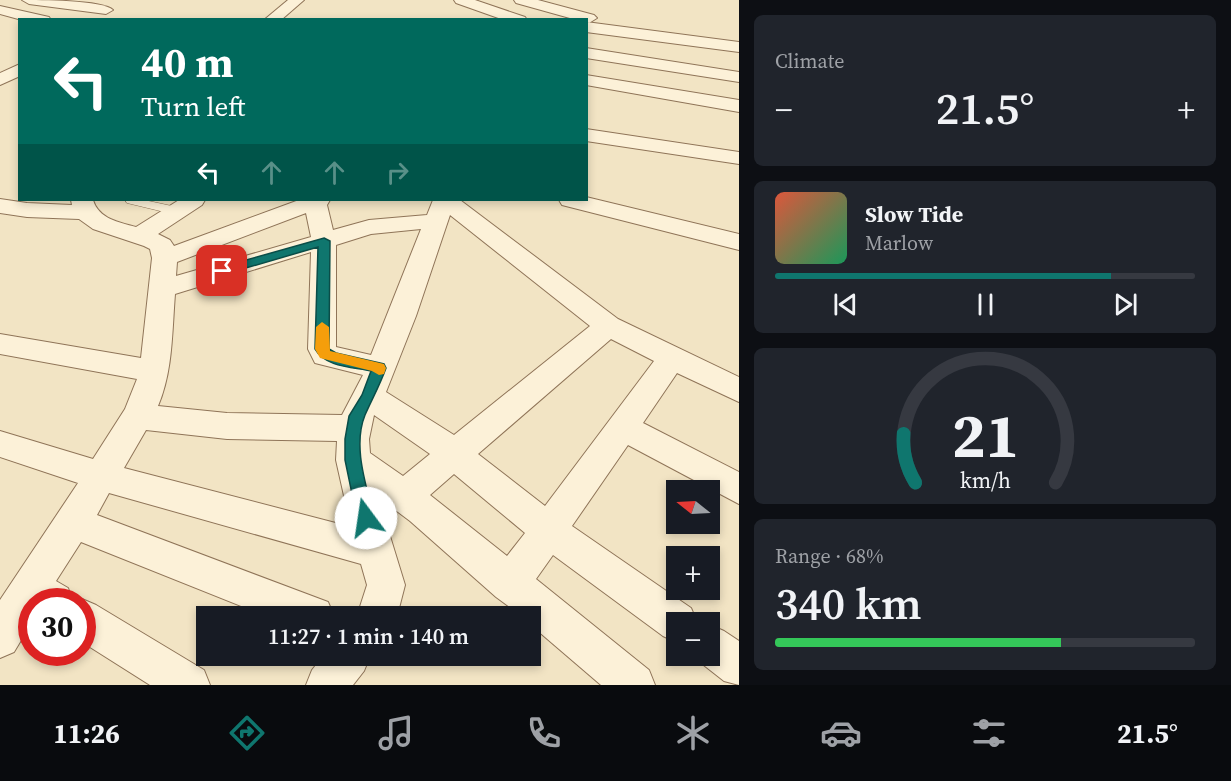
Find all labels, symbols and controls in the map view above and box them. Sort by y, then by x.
text: 40 m [141,33,234,91]
icon: left [42,42,120,120]
text: Climate [775,47,844,75]
text: 21.5° [936,77,1034,139]
text: − [775,87,793,132]
text: + [1178,87,1195,132]
text: Turn left [141,88,245,125]
icon: left [192,156,225,189]
icon: ahead [255,156,288,189]
icon: ahead [318,156,351,189]
icon: right [381,156,414,189]
text: Slow Tide [865,199,963,229]
text: Marlow [865,229,933,257]
pin [196,245,247,296]
icon: arrive [205,254,238,287]
icon: previous [829,288,862,321]
icon: pause [969,288,1002,321]
icon: next [1109,288,1142,321]
text: 21 [951,392,1019,478]
text: km/h [959,466,1011,495]
north arrow [666,480,720,534]
map controls [666,480,720,666]
position arrow [334,486,398,550]
text: Range · 68% [775,542,884,570]
button: + [666,546,720,600]
text: 340 km [775,572,922,634]
speed limit sign: 30 [18,588,96,666]
button: − [666,612,720,666]
text: 11:27 · 1 min · 140 m [268,621,469,651]
icon: directions [226,712,268,754]
icon: music [375,712,417,754]
icon: phone [523,712,565,754]
icon: climate [672,712,714,754]
icon: car [820,712,862,754]
icon: filters [968,712,1010,754]
text: 11:26 [53,715,120,752]
text: 21.5° [1117,715,1178,752]

